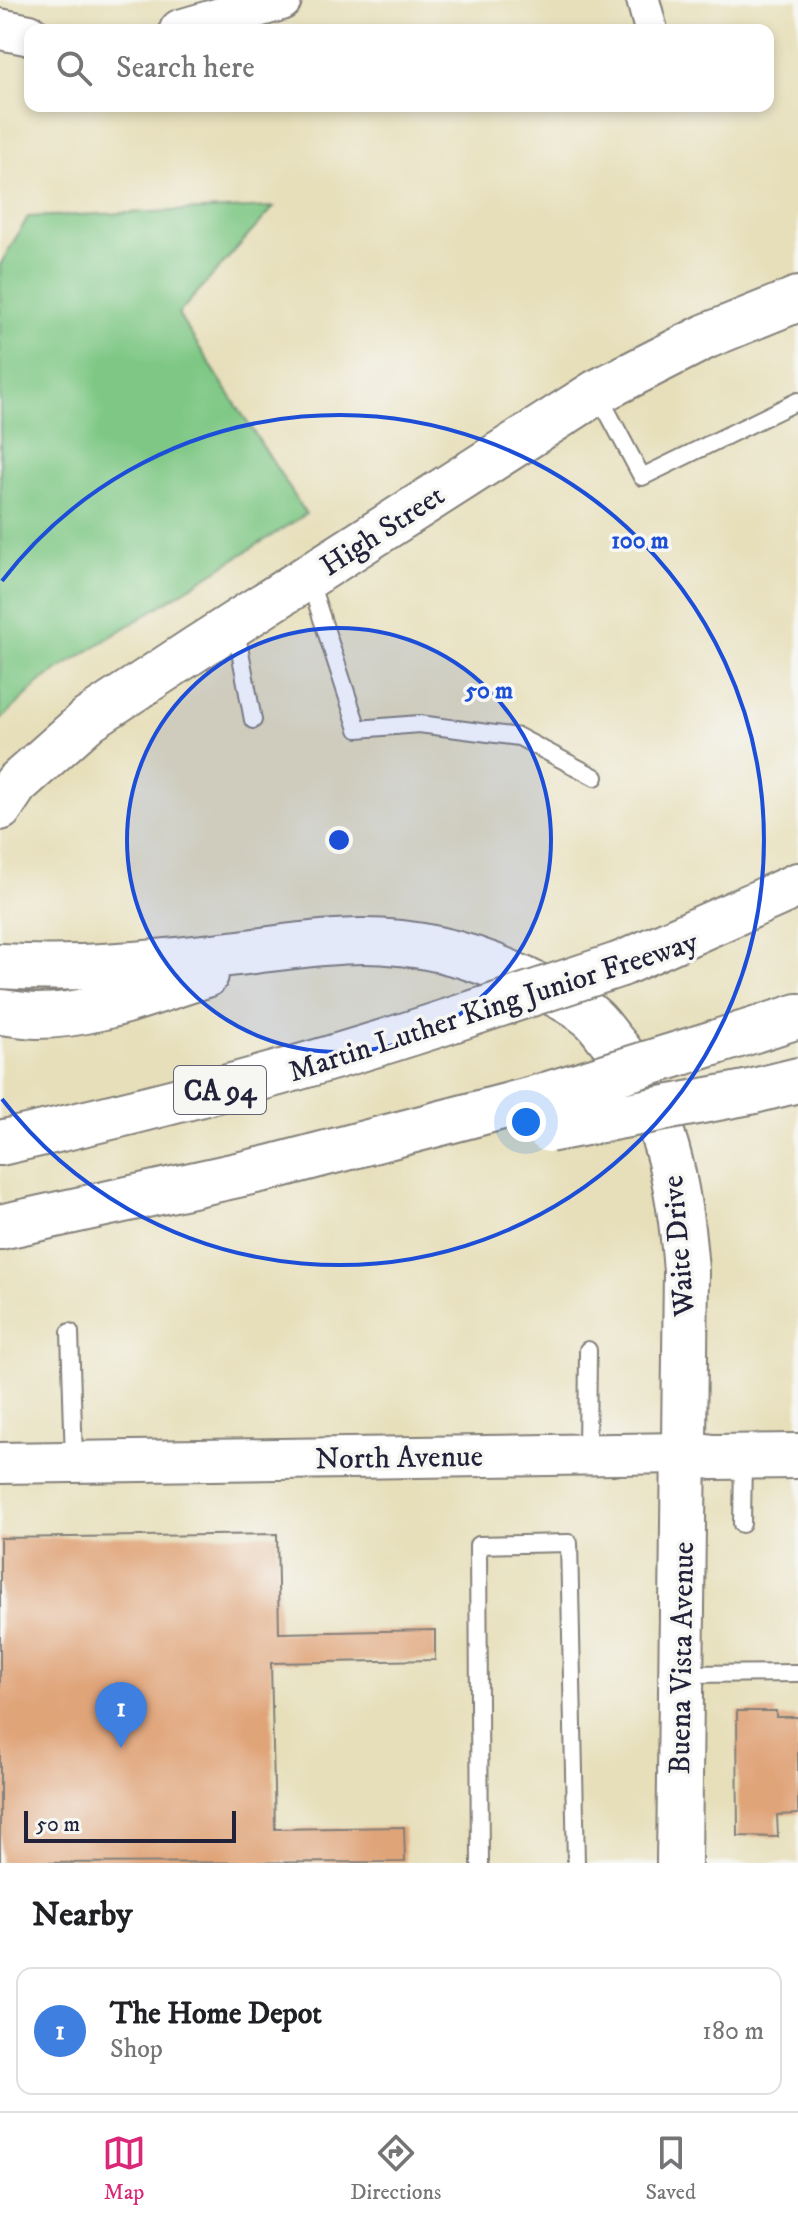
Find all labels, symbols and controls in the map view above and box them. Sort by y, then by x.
search box [24,24,774,112]
icon: search [52,46,96,90]
text: Search here [116,50,255,87]
street label: High Street [314,477,452,585]
text: 100 m [611,526,669,556]
text: 50 m [464,676,513,706]
centre of rings [325,826,353,854]
street label: Martin Luther King Junior Freeway [284,923,703,1091]
road number: CA 94 [174,1066,266,1114]
your location [506,1102,546,1142]
street label: Waite Drive [655,1174,704,1319]
street label: North Avenue [315,1439,483,1478]
street label: Buena Vista Avenue [662,1541,703,1775]
pin: 1 [95,1682,147,1748]
scale bar [24,1807,236,1843]
text: 50 m [36,1811,80,1838]
text: Nearby [32,1894,133,1936]
text: The Home Depot [110,1996,322,2033]
text: 1 [55,2015,65,2048]
text: 180 m [702,2015,764,2048]
text: Shop [110,2033,163,2066]
tab: Map [102,2131,146,2206]
tab: Directions [350,2131,441,2206]
tab: Saved [645,2131,696,2206]

